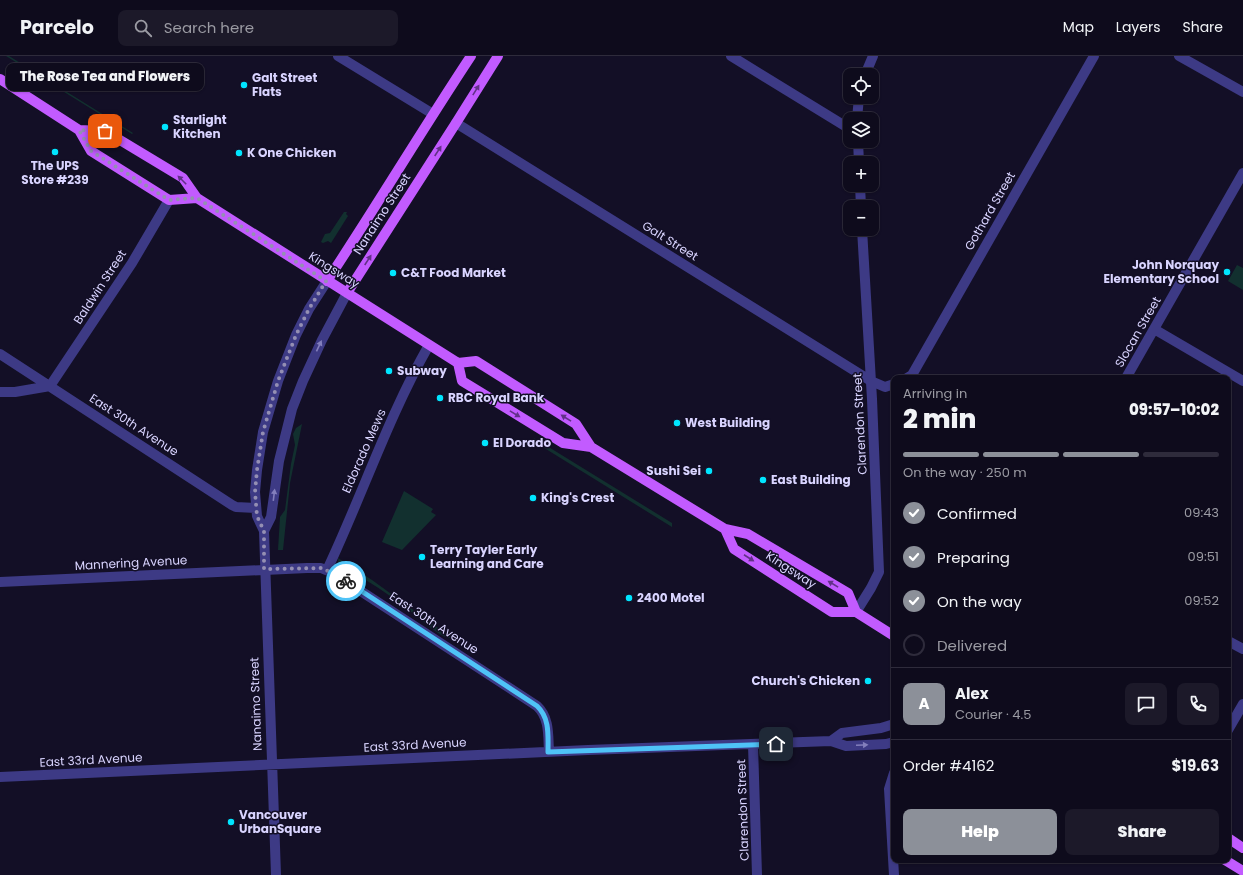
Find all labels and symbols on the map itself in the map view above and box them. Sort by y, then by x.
callout: The Rose Tea and Flowers [6,63,204,91]
place label: Galt Street Flats [252,69,317,100]
marker: Galt Street Flats [239,80,249,90]
one-way arrow [473,84,480,96]
place label: Starlight Kitchen [173,111,227,142]
pin [88,114,122,148]
marker: Starlight Kitchen [160,122,170,132]
place label: K One Chicken [247,144,336,161]
one-way arrow [434,146,442,156]
marker: The UPS Store #239 [50,147,60,157]
marker: K One Chicken [234,148,244,158]
place label: The UPS Store #239 [21,157,89,188]
street label: Gothard Street [960,168,1019,253]
street label: Nanaimo Street [349,170,414,258]
one-way arrow [178,175,187,185]
street label: Galt Street [639,217,702,265]
street label: Baldwin Street [69,246,130,327]
street label: Kingsway [306,247,363,292]
one-way arrow [364,254,371,266]
place label: John Norquay Elementary School [1104,256,1219,287]
place label: C&T Food Market [401,264,506,281]
marker: John Norquay Elementary School [1222,267,1232,277]
marker: C&T Food Market [388,268,398,278]
street label: Slocan Street [1110,293,1165,370]
one-way arrow [316,340,322,352]
place label: Subway [397,362,447,379]
marker: Subway [384,366,394,376]
street label: Clarendon Street [848,373,871,475]
street label: East 30th Avenue [86,389,182,460]
place label: RBC Royal Bank [448,389,545,406]
marker: RBC Royal Bank [435,393,445,403]
street label: Eldorado Mews [337,406,390,496]
one-way arrow [509,410,521,417]
one-way arrow [561,414,571,422]
place label: West Building [685,414,770,431]
marker: West Building [672,418,682,428]
place label: El Dorado [493,434,551,451]
marker: El Dorado [480,438,490,448]
place label: Sushi Sei [646,462,701,479]
marker: Sushi Sei [704,466,714,476]
place label: East Building [771,471,851,488]
marker: East Building [758,475,768,485]
one-way arrow [271,489,277,501]
place label: King's Crest [541,489,614,506]
marker: King's Crest [528,493,538,503]
place label: Terry Tayler Early Learning and Care [430,541,544,572]
street label: Kingsway [763,547,820,592]
street label: Mannering Avenue [74,551,188,574]
marker: Terry Tayler Early Learning and Care [417,552,427,562]
one-way arrow [743,555,755,562]
courier [326,561,366,601]
one-way arrow [827,580,839,587]
street label: East 30th Avenue [386,587,482,658]
place label: 2400 Motel [637,589,705,606]
marker: 2400 Motel [624,593,634,603]
street label: Nanaimo Street [245,657,266,751]
place label: Church's Chicken [751,672,860,689]
marker: Church's Chicken [863,676,873,686]
pin [759,727,793,761]
street label: East 33rd Avenue [363,733,467,756]
one-way arrow [856,742,868,749]
street label: East 33rd Avenue [39,748,143,771]
street label: Clarendon Street [732,759,753,861]
place label: Vancouver UrbanSquare [239,806,322,837]
marker: Vancouver UrbanSquare [226,817,236,827]

